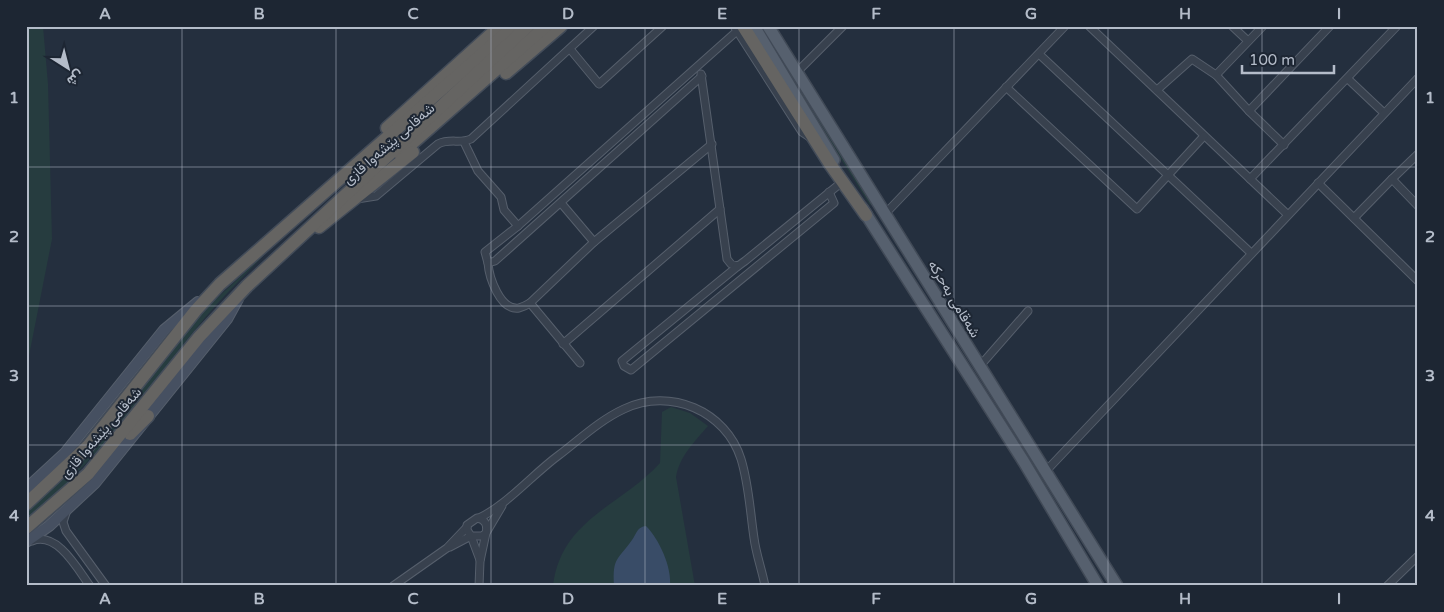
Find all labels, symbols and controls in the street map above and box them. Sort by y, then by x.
text: A [99,4,111,24]
text: B [253,4,265,24]
text: C [407,4,419,24]
text: D [562,4,574,24]
text: E [717,4,727,24]
text: F [871,4,881,24]
text: G [1025,4,1037,24]
text: H [1179,4,1191,24]
text: I [1337,4,1341,24]
north arrow [42,42,92,92]
scale bar [1242,42,1334,74]
text: 100 m [1249,51,1295,69]
text: ش [63,66,87,90]
text: 1 [9,88,19,108]
text: 1 [1425,88,1435,108]
street label: شەقامی پێشەوا قازی [340,100,439,189]
text: 2 [9,227,19,247]
text: 2 [1425,227,1435,247]
street label: شەقامی بەحرکە [924,257,984,341]
text: 3 [9,366,19,386]
text: 3 [1425,366,1435,386]
street label: شەقامی پێشەوا قازی [57,384,146,483]
text: 4 [9,506,19,526]
text: 4 [1425,506,1435,526]
text: A [99,589,111,609]
text: B [253,589,265,609]
text: C [407,589,419,609]
text: D [562,589,574,609]
text: E [717,589,727,609]
text: F [871,589,881,609]
text: G [1025,589,1037,609]
text: H [1179,589,1191,609]
text: I [1337,589,1341,609]

